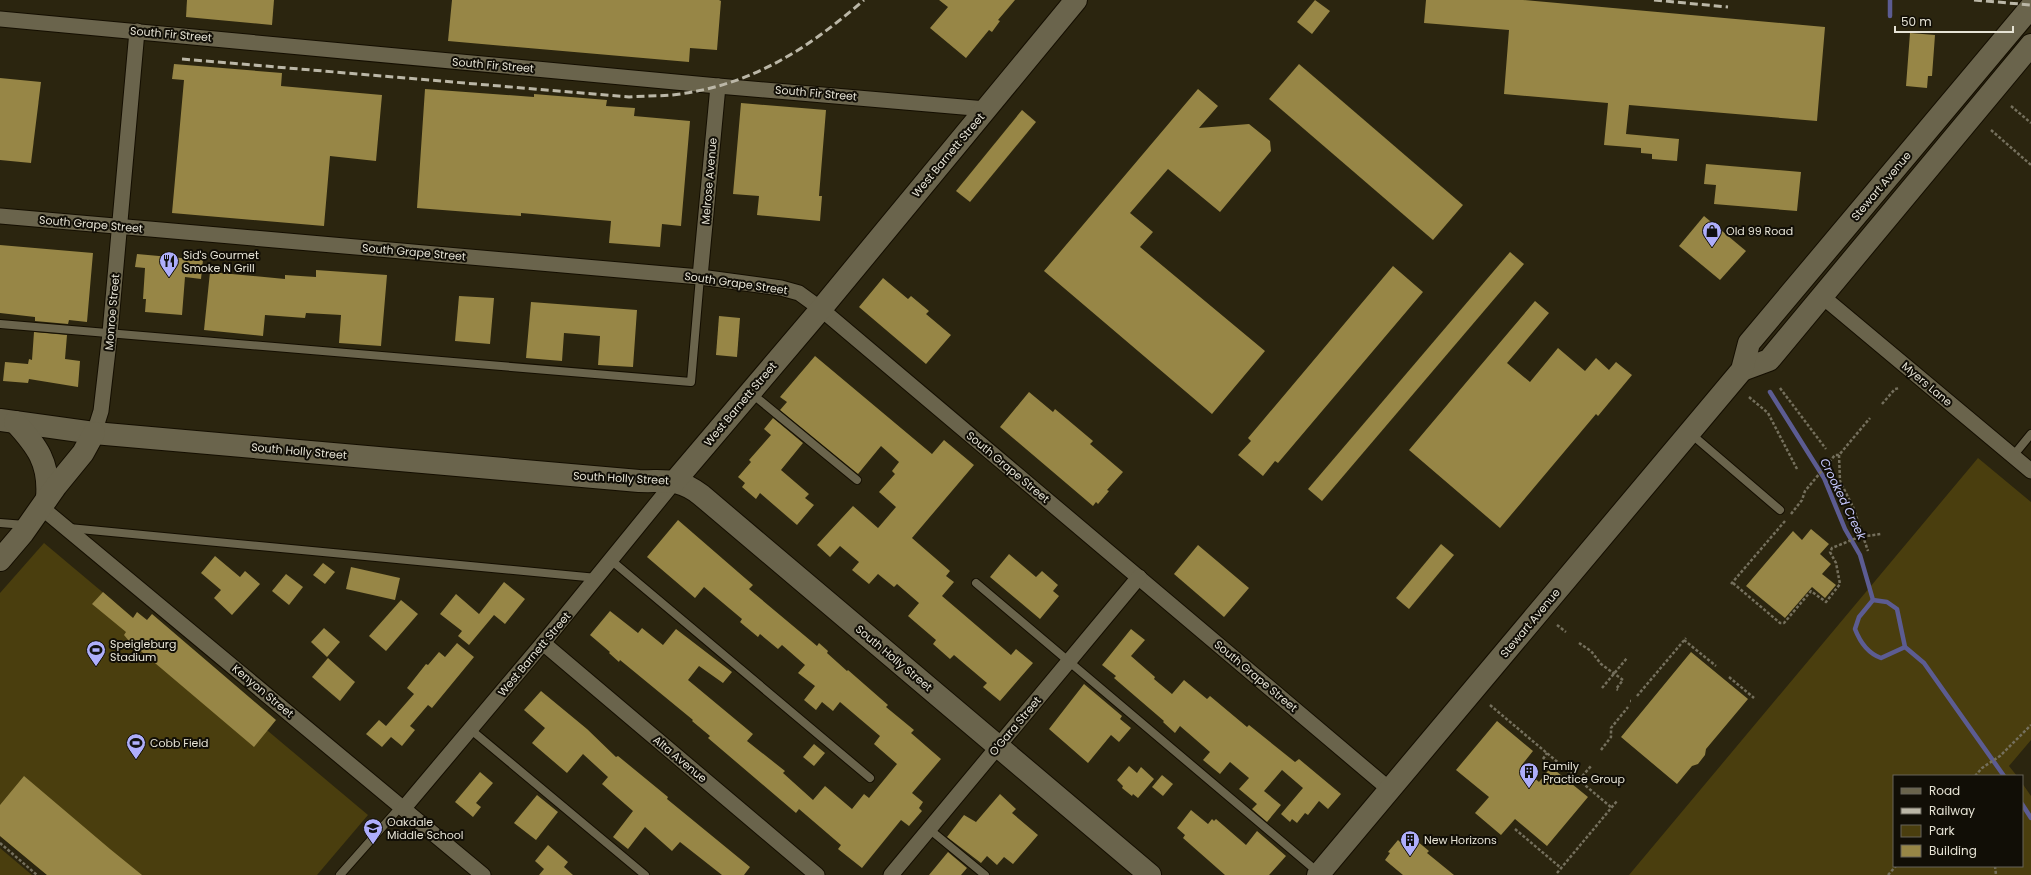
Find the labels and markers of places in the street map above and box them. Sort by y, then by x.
shop icon: Old 99 Road [1701,220,1723,248]
place label: Old 99 Road [1726,223,1793,239]
place label: Sid's Gourmet Smoke N Grill [183,247,259,276]
restaurant icon: Sid's Gourmet Smoke N Grill [158,250,180,278]
place label: Speigleburg Stadium [110,636,176,665]
sports icon: Speigleburg Stadium [85,639,107,667]
sports icon: Cobb Field [125,732,147,760]
place label: Cobb Field [150,735,209,751]
place label: Family Practice Group [1543,758,1625,787]
building icon: Family Practice Group [1518,761,1540,789]
place label: Oakdale Middle School [387,814,463,843]
school or university icon: Oakdale Middle School [362,817,384,845]
building icon: New Horizons [1399,829,1421,857]
place label: New Horizons [1424,832,1497,848]

